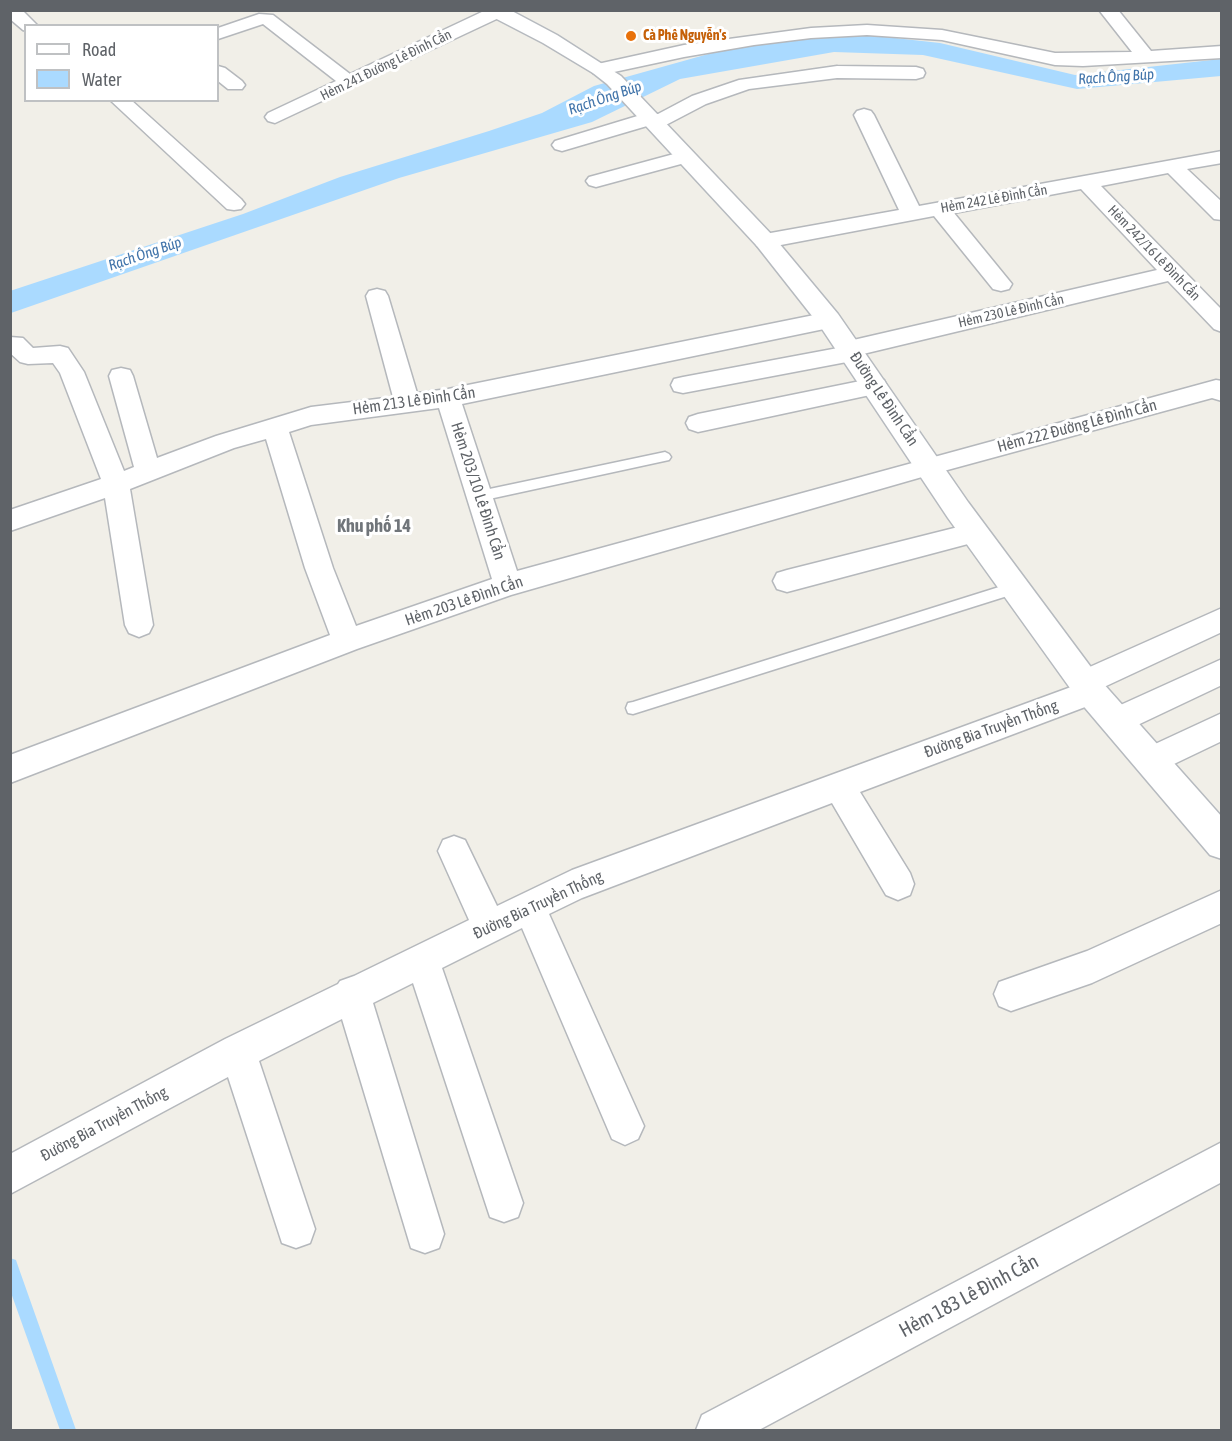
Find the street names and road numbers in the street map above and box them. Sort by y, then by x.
street label: Hẻm 241 Đường Lê Đình Cẩn [318,26,454,104]
street label: Hẻm 242 Lê Đình Cẩn [939,181,1049,217]
street label: Hẻm 242/16 Lê Đình Cẩn [1104,202,1204,304]
street label: Hẻm 230 Lê Đình Cẩn [956,291,1066,331]
street label: Đường Lê Đình Cẩn [845,348,923,450]
street label: Hẻm 213 Lê Đình Cẩn [352,383,476,419]
street label: Hẻm 222 Đường Lê Đình Cẩn [995,395,1159,457]
street label: Hẻm 203/10 Lê Đình Cẩn [447,420,509,562]
street label: Hẻm 203 Lê Đình Cẩn [403,572,525,630]
street label: Đường Bia Truyền Thống [922,696,1060,762]
street label: Đường Bia Truyền Thống [470,867,606,943]
street label: Đường Bia Truyền Thống [37,1082,171,1166]
street label: Hẻm 183 Lê Đình Cẩn [895,1249,1043,1343]

